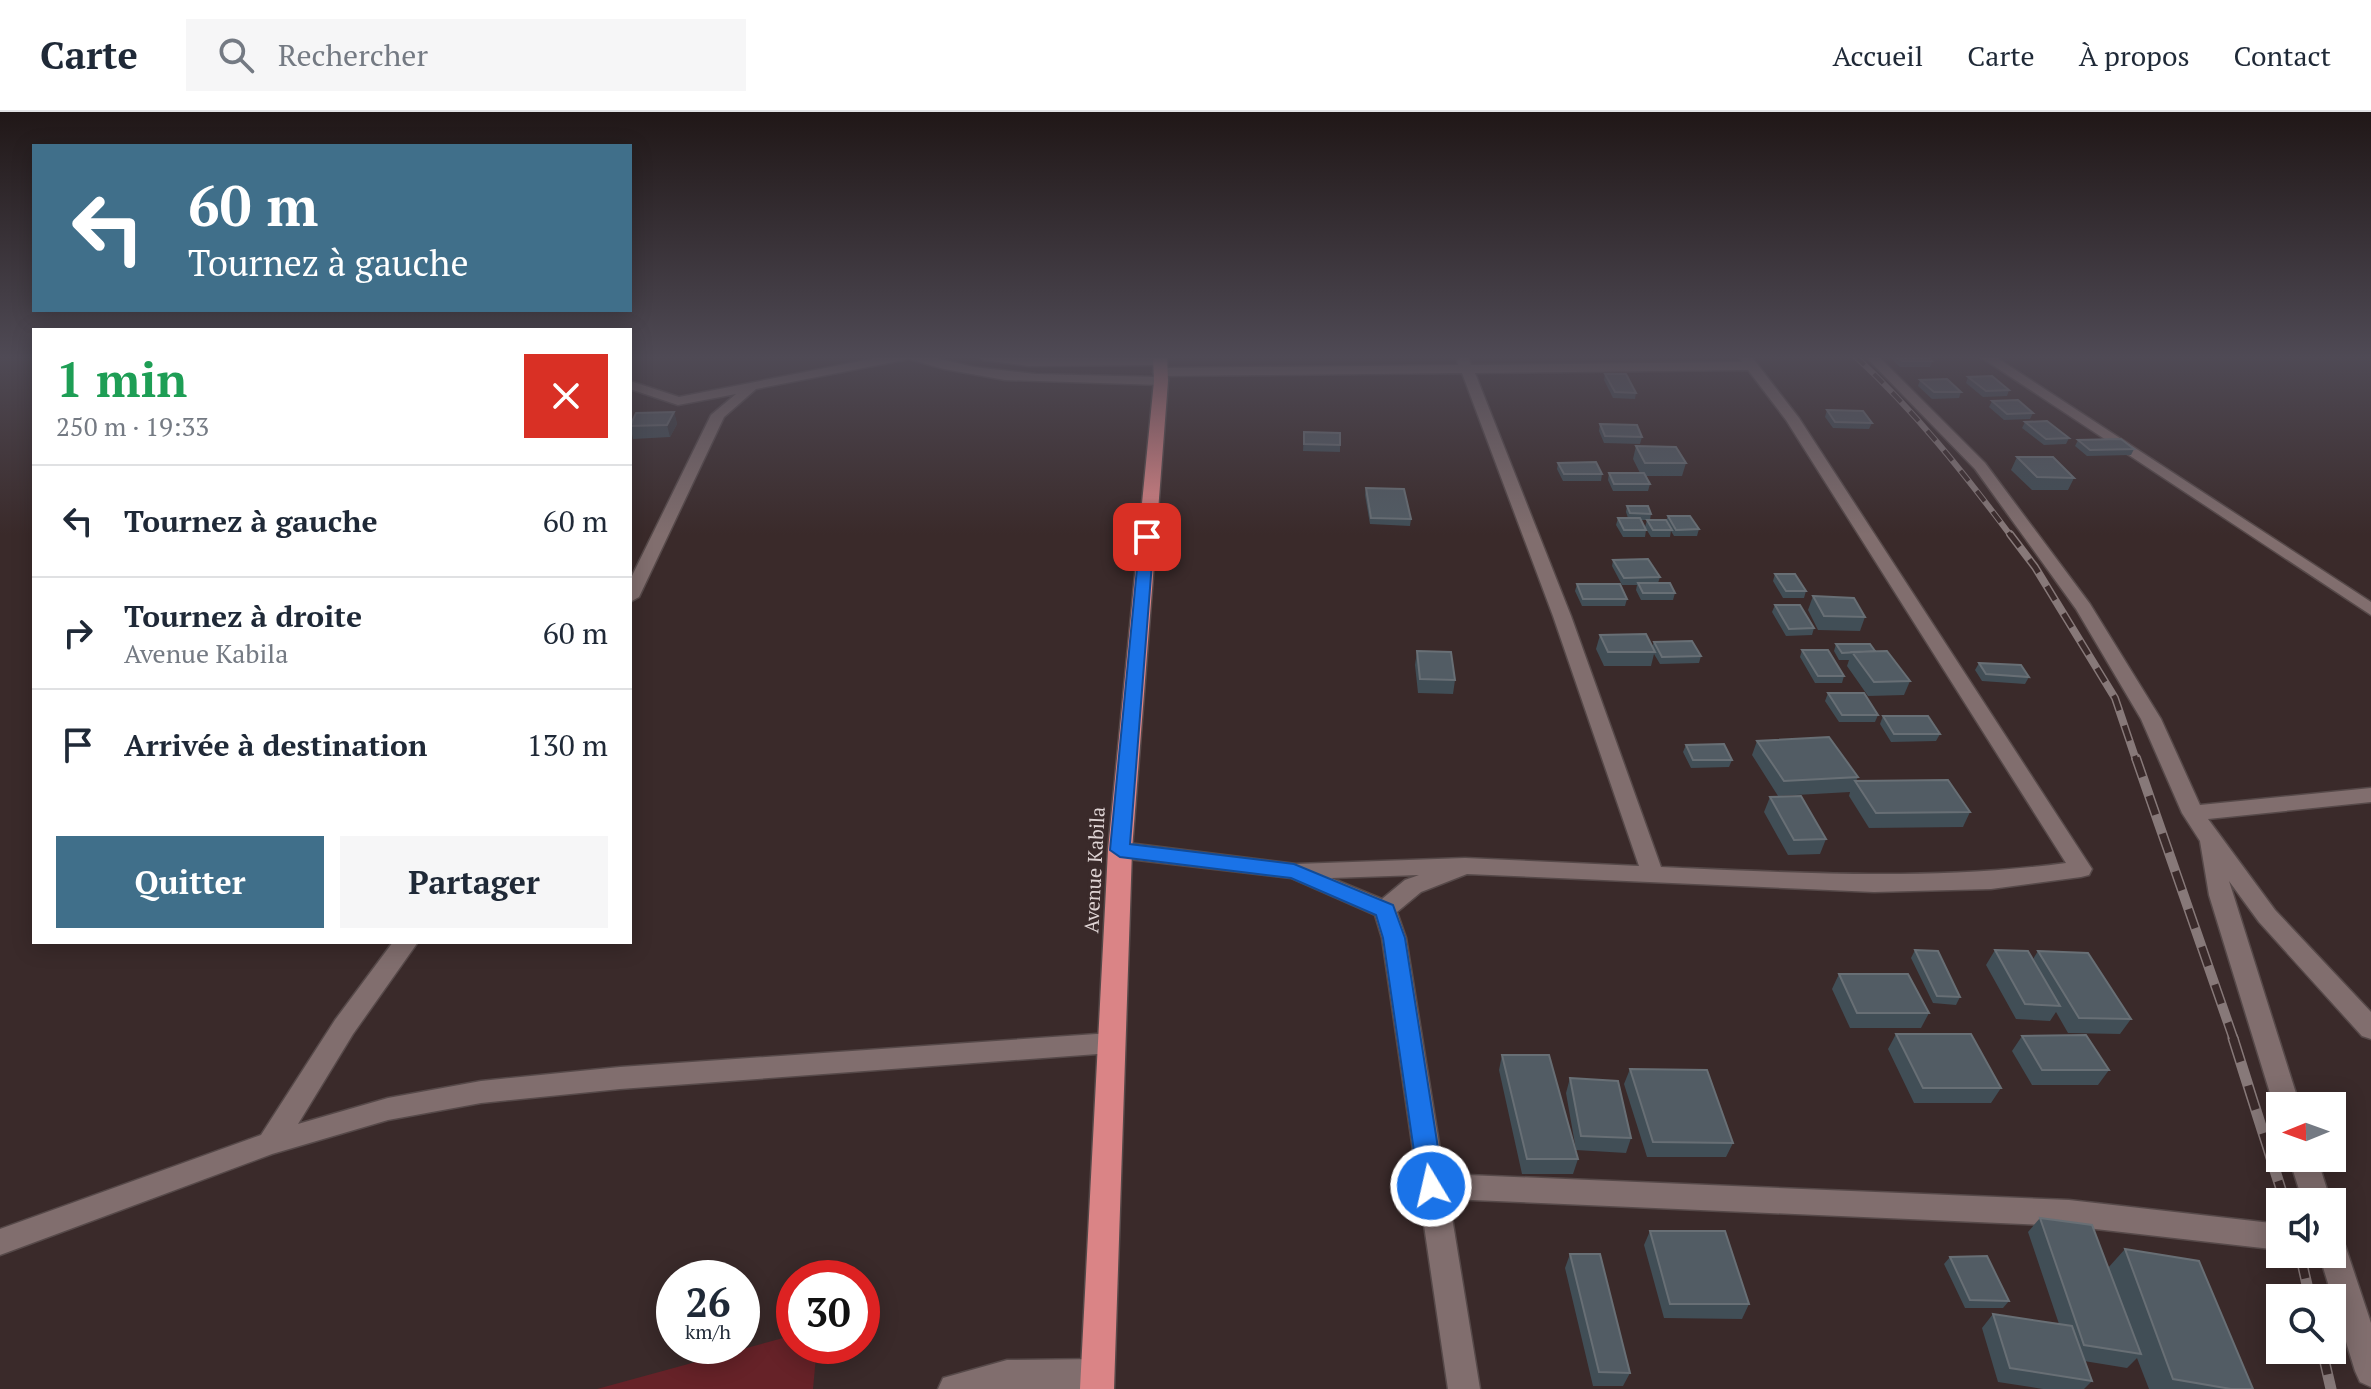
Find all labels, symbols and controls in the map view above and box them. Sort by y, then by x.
search box [186,19,746,91]
text: Carte [40,30,138,80]
icon: search [214,33,258,77]
text: Rechercher [278,35,428,75]
text: Accueil [1833,37,1923,74]
text: Carte [1967,37,2035,74]
text: À propos [2079,37,2190,74]
text: Contact [2234,37,2331,74]
text: 60 m [188,168,318,242]
icon: left [56,176,160,280]
text: Tournez à gauche [188,239,469,286]
text: 1 min [56,347,187,411]
button: close [524,354,608,438]
text: 250 m · 19:33 [56,409,209,443]
icon: left [56,499,100,543]
text: Tournez à gauche [124,501,378,541]
text: 60 m [543,501,608,541]
pin [1113,503,1181,571]
icon: arrive [1125,515,1169,559]
text: Tournez à droite [124,596,362,636]
icon: right [56,611,100,655]
text: 60 m [543,613,608,653]
text: Avenue Kabila [124,636,288,670]
icon: arrive [56,723,100,767]
text: Arrivée à destination [124,725,427,765]
text: 130 m [527,725,608,765]
street label: Avenue Kabila [1077,806,1111,934]
button: Quitter [56,836,324,928]
button: Partager [340,836,608,928]
north arrow [2266,1092,2346,1172]
map controls [2266,1092,2346,1364]
position arrow [1389,1144,1473,1228]
button: sound [2266,1188,2346,1268]
speed limit sign: 30 [776,1260,880,1364]
text: 26 [685,1275,731,1328]
button: search [2266,1284,2346,1364]
text: km/h [685,1318,731,1345]

